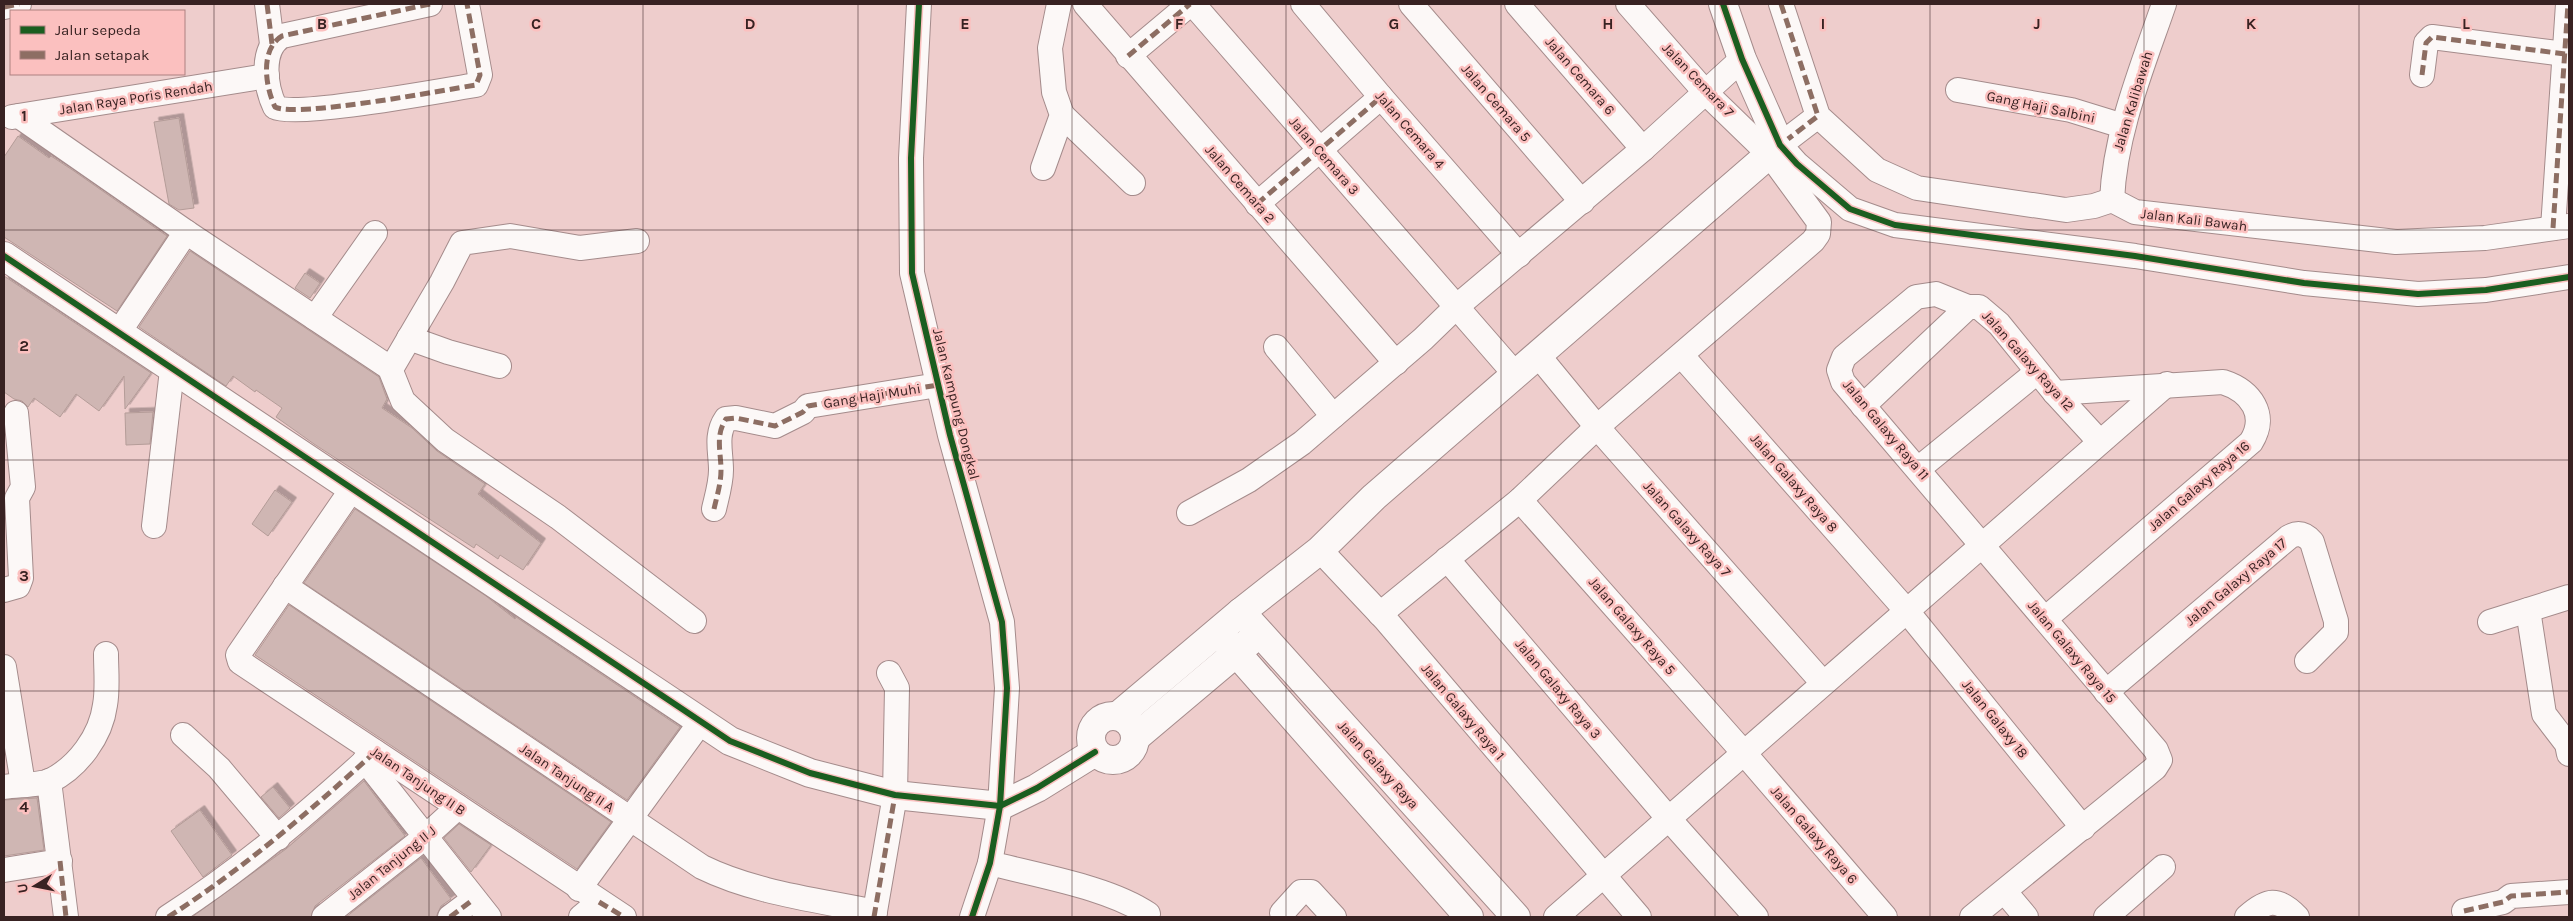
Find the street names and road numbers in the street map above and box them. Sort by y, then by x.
street label: Jalan Cemara 6 [1542,34,1618,118]
street label: Jalan Cemara 7 [1659,40,1738,121]
street label: Jalan Kalibawah [2110,49,2156,153]
street label: Jalan Cemara 5 [1458,61,1534,145]
street label: Jalan Raya Poris Rendah [58,78,214,118]
street label: Gang Haji Salbini [1985,87,2097,127]
street label: Jalan Cemara 4 [1372,88,1448,172]
street label: Jalan Cemara 3 [1286,114,1362,198]
street label: Jalan Cemara 2 [1202,142,1278,226]
street label: Jalan Kali Bawah [2140,205,2248,235]
street label: Jalan Galaxy Raya 12 [1979,307,2077,415]
street label: Jalan Kampung Dongkal [929,327,983,481]
street label: Jalan Galaxy Raya 11 [1839,377,1933,483]
street label: Gang Haji Muhi [822,380,922,412]
street label: Jalan Galaxy Raya 8 [1747,430,1841,536]
street label: Jalan Galaxy Raya 16 [2145,437,2253,535]
street label: Jalan Galaxy Raya 7 [1640,478,1735,581]
street label: Jalan Galaxy Raya 17 [2182,534,2290,629]
street label: Jalan Galaxy Raya 5 [1585,574,1679,678]
street label: Jalan Galaxy Raya 15 [2024,597,2120,707]
street label: Jalan Galaxy Raya 3 [1512,636,1604,742]
street label: Jalan Galaxy Raya 1 [1418,660,1508,764]
street label: Jalan Galaxy 18 [1958,677,2032,761]
street label: Jalan Galaxy Raya [1334,717,1422,813]
street label: Jalan Tanjung II A [516,740,618,816]
street label: Jalan Tanjung II B [367,743,469,819]
street label: Jalan Galaxy Raya 6 [1767,783,1861,887]
street label: Jalan Tanjung II J [345,822,439,904]

